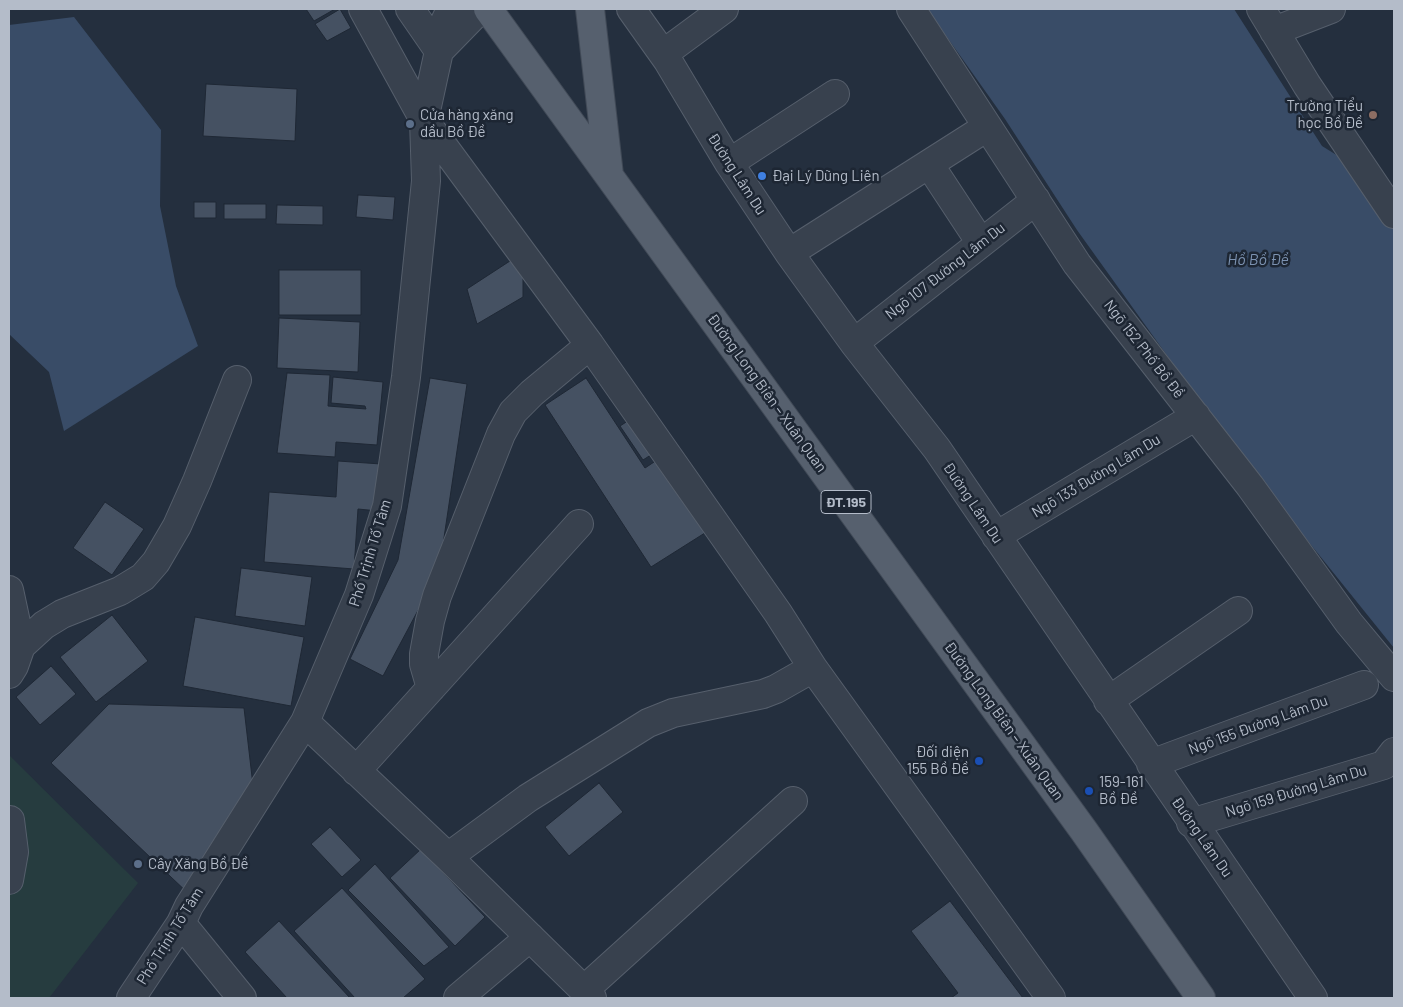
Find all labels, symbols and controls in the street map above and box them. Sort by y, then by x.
place label: Trường Tiểu học Bồ Đề [1286,97,1363,132]
place label: Cửa hàng xăng dầu Bồ Đề [420,106,514,141]
marker: Trường Tiểu học Bồ Đề [1367,109,1379,121]
marker: Cửa hàng xăng dầu Bồ Đề [404,118,416,130]
street label: Đường Lâm Du [704,130,770,218]
place label: Đại Lý Dũng Liên [772,167,880,185]
marker: Đại Lý Dũng Liên [756,170,768,182]
street label: Ngõ 107 Đường Lâm Du [882,219,1008,323]
water label: Hồ Bồ Đề [1227,250,1289,270]
street label: Ngõ 152 Phố Bồ Đề [1100,296,1188,402]
street label: Đường Long Biên – Xuân Quan [704,310,830,476]
street label: Ngõ 133 Đường Lâm Du [1028,430,1164,522]
street label: Đường Lâm Du [939,459,1007,547]
road number: ĐT.195 [821,491,871,514]
street label: Phố Trịnh Tố Tâm [345,497,395,609]
street label: Đường Long Biên – Xuân Quan [941,638,1067,804]
street label: Ngõ 155 Đường Lâm Du [1186,691,1330,759]
place label: Đối diện 155 Bồ Đề [907,743,969,778]
marker: Đối diện 155 Bồ Đề [973,755,985,767]
street label: Ngõ 159 Đường Lâm Du [1223,761,1369,821]
place label: 159-161 Bồ Đề [1099,773,1144,808]
marker: 159-161 Bồ Đề [1083,785,1095,797]
street label: Đường Lâm Du [1168,793,1236,881]
place label: Cây Xăng Bồ Đề [148,855,249,873]
marker: Cây Xăng Bồ Đề [132,858,144,870]
street label: Phố Trịnh Tố Tâm [133,884,207,988]

